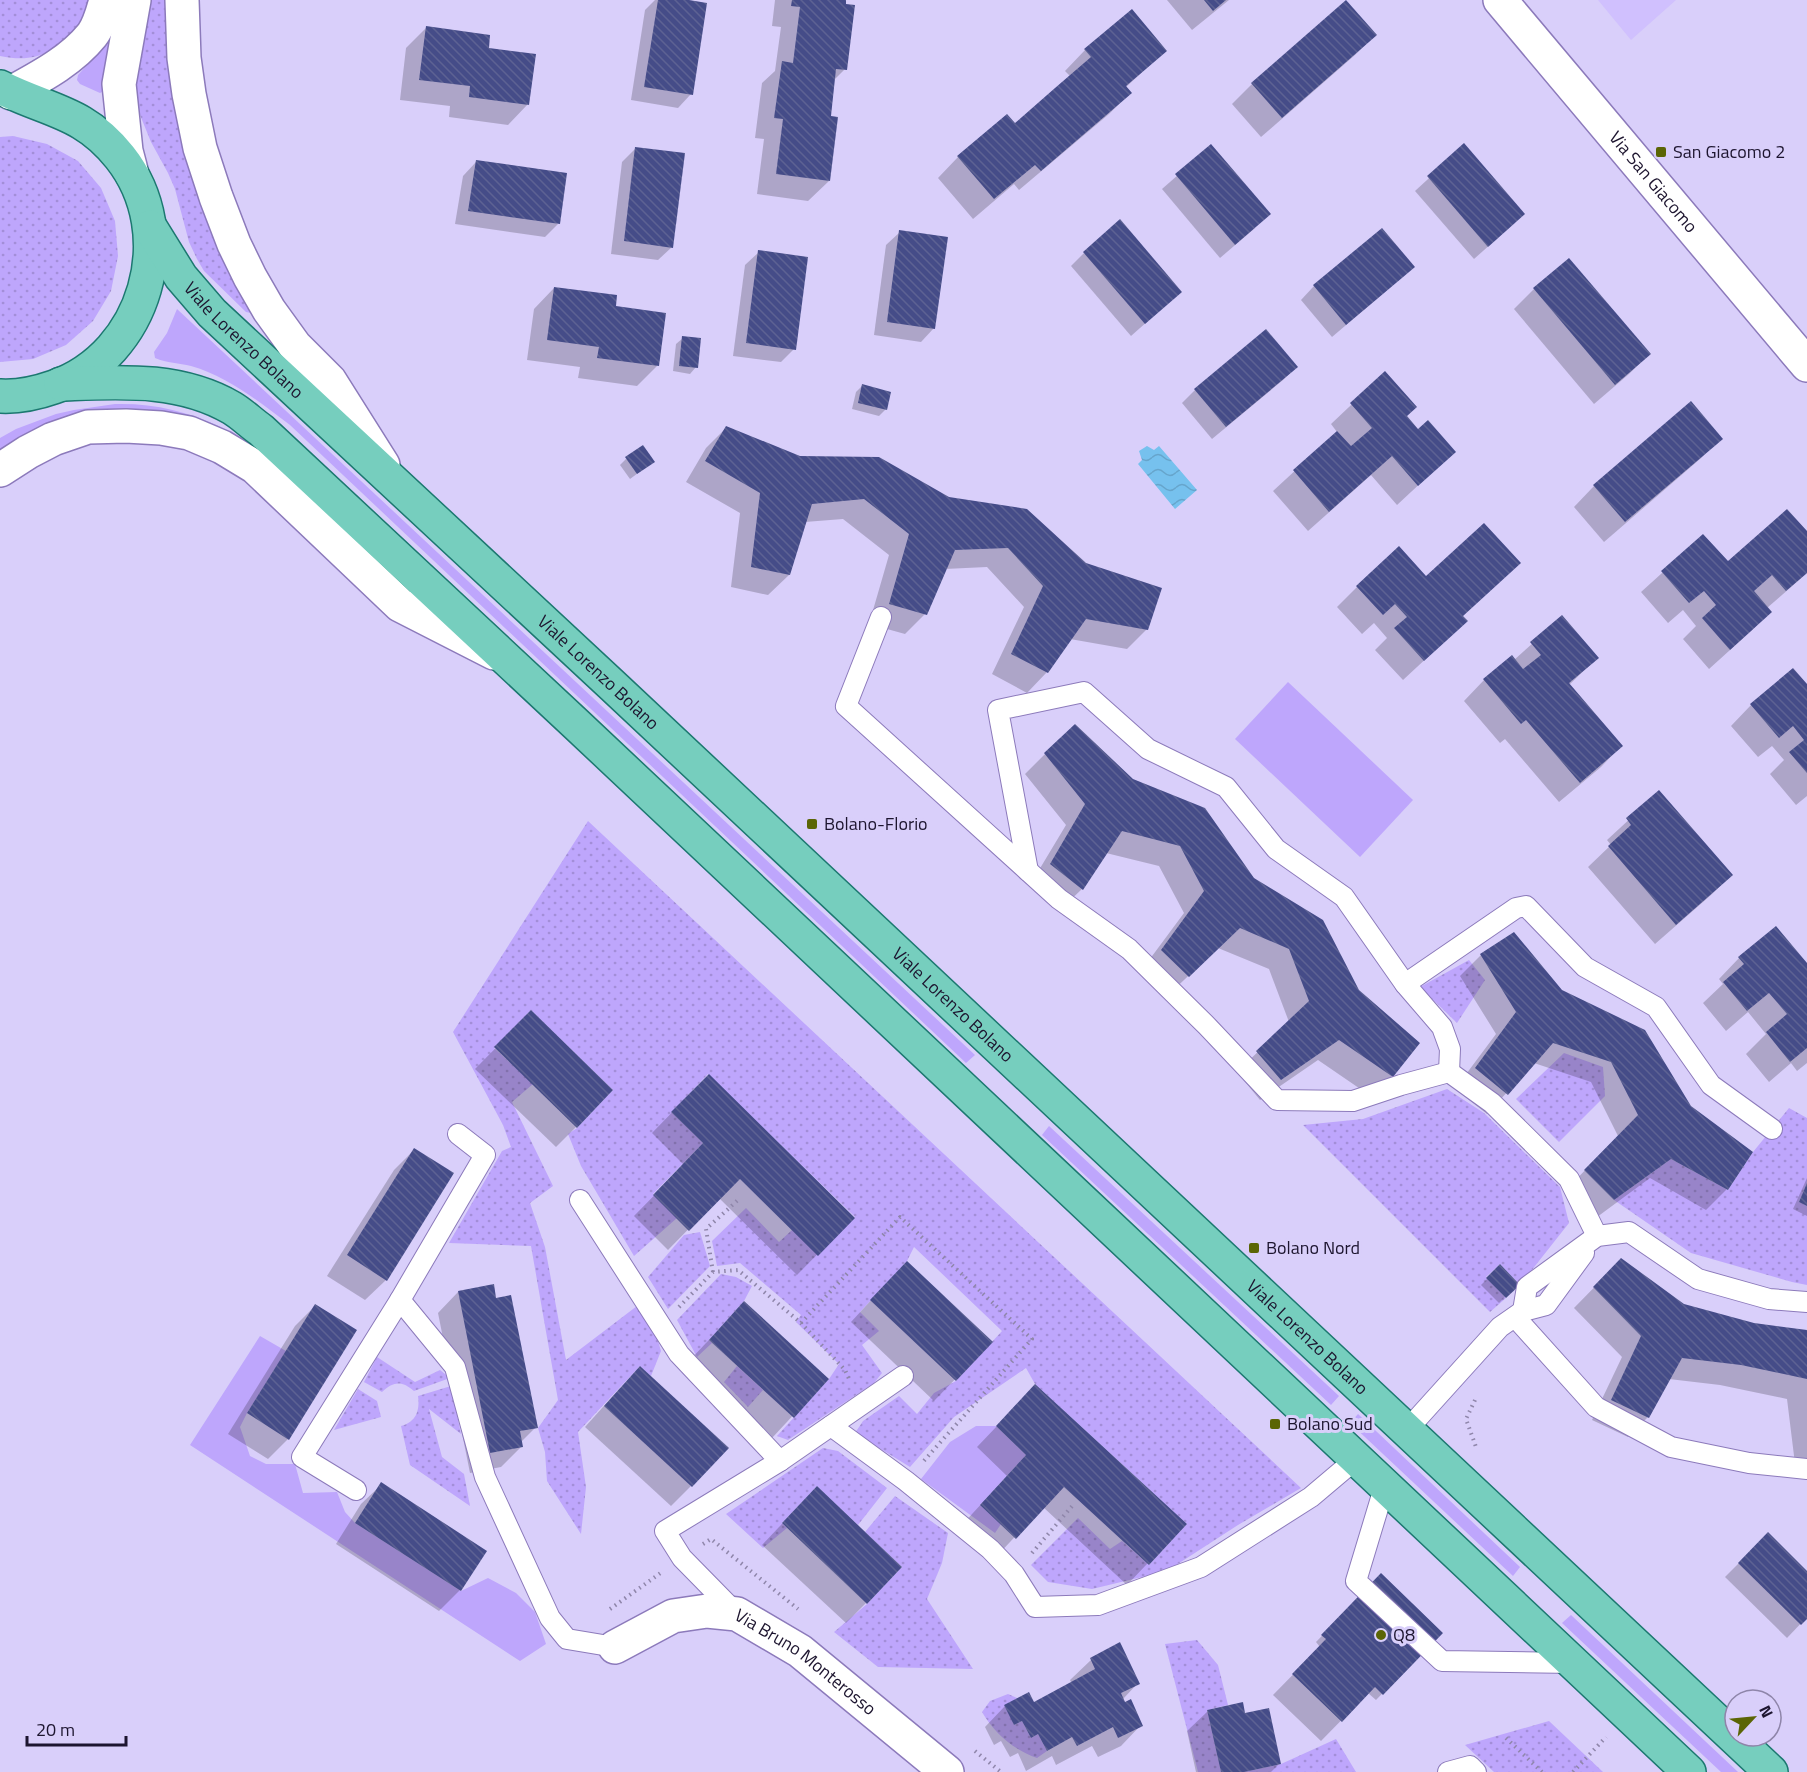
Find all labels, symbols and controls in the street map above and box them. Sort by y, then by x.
street label: Via San Giacomo [1603,125,1704,239]
place label: San Giacomo 2 [1673,138,1785,165]
marker: San Giacomo 2 [1654,145,1668,159]
street label: Viale Lorenzo Bolano [178,275,310,405]
street label: Viale Lorenzo Bolano [532,608,666,736]
place label: Bolano-Florio [824,810,928,837]
marker: Bolano-Florio [805,817,819,831]
street label: Viale Lorenzo Bolano [886,940,1020,1068]
place label: Bolano Nord [1266,1234,1360,1261]
marker: Bolano Nord [1247,1241,1261,1255]
street label: Viale Lorenzo Bolano [1241,1273,1375,1401]
place label: Bolano Sud [1287,1410,1373,1437]
marker: Bolano Sud [1268,1417,1282,1431]
street label: Via Bruno Monterosso [730,1602,882,1721]
place label: Q8 [1393,1621,1415,1648]
marker: Q8 [1374,1628,1388,1642]
north arrow [1723,1688,1783,1748]
text: N [1753,1701,1780,1722]
scale bar [27,1709,126,1747]
text: 20 m [36,1716,75,1743]

